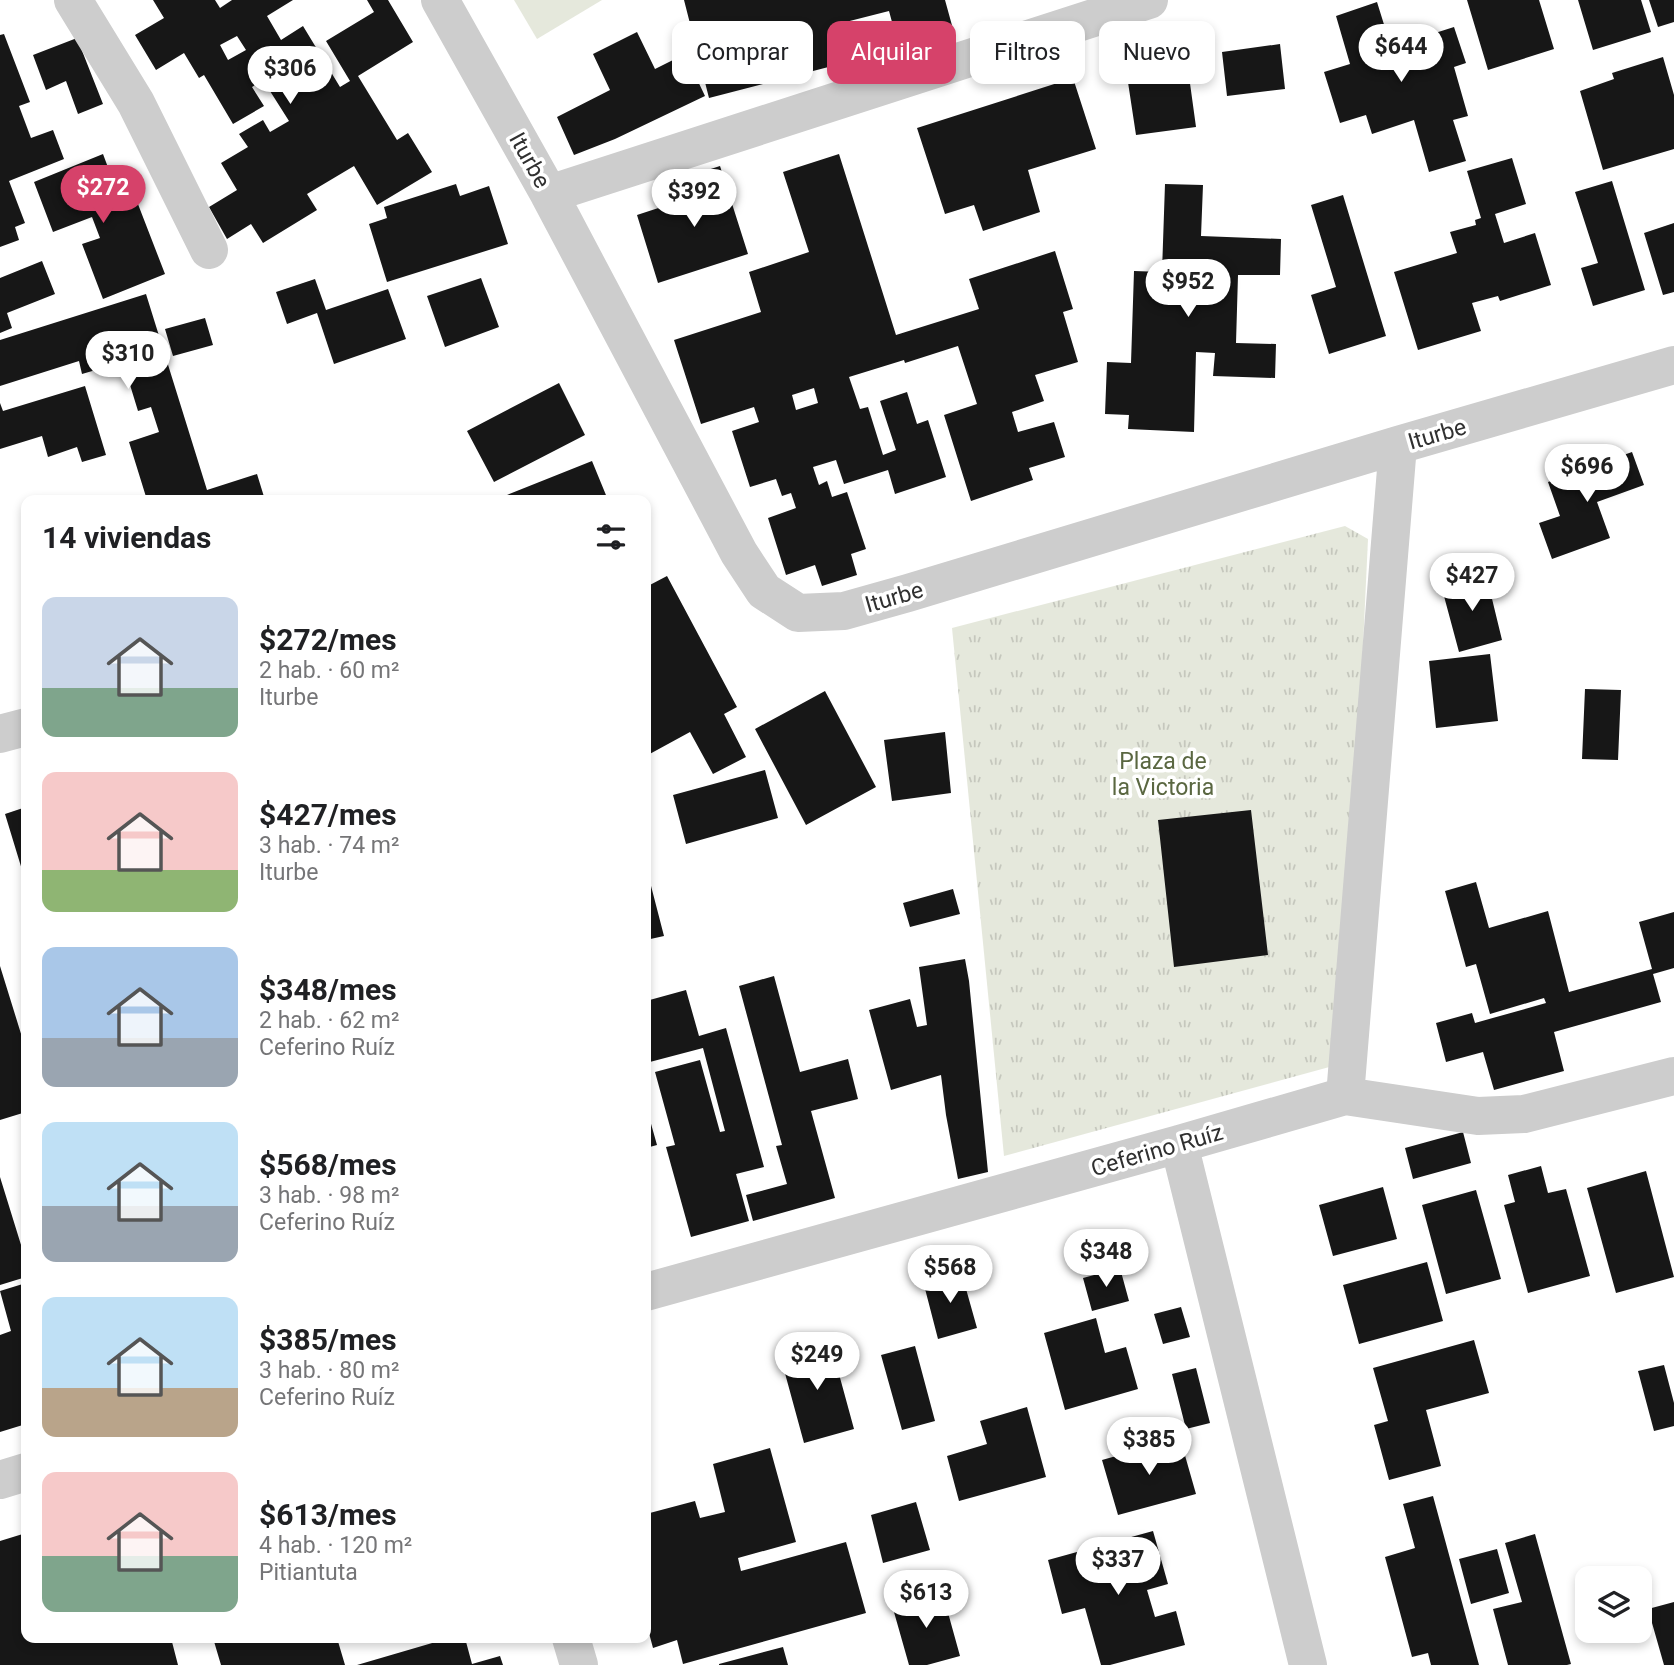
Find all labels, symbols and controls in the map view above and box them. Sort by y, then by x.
chip: Comprar [672,21,813,84]
chip: Alquilar [827,21,956,84]
chip: Filtros [970,21,1085,84]
chip: Nuevo [1099,21,1215,84]
pin: $644 [1360,24,1442,84]
text: $644 [1375,33,1427,60]
pin: $306 [249,46,331,106]
text: $306 [264,55,316,82]
street label: Iturbe [503,128,556,193]
pin: $272 [62,166,144,225]
pin: $392 [653,170,735,229]
text: $272 [77,174,129,201]
text: $392 [668,178,720,205]
pin: $952 [1147,260,1229,319]
text: $952 [1162,268,1214,295]
pin: $310 [87,332,169,391]
text: $310 [102,340,154,367]
street label: Iturbe [1405,413,1469,456]
pin: $696 [1546,444,1628,504]
text: $696 [1561,453,1613,480]
icon: filters [592,518,630,556]
text: 14 viviendas [42,520,212,555]
pin: $427 [1431,554,1513,613]
text: $427 [1446,562,1498,589]
street label: Iturbe [862,576,926,619]
text: $272/mes [259,622,397,657]
icon: home [98,625,182,709]
text: 2 hab. · 60 m² [259,657,399,684]
text: Iturbe [259,684,318,711]
park label: Plaza de la Victoria [1112,748,1214,801]
text: $427/mes [259,797,397,832]
icon: home [98,800,182,884]
text: 3 hab. · 74 m² [259,832,399,859]
text: Iturbe [259,859,318,886]
text: $348/mes [259,972,397,1007]
icon: home [98,975,182,1059]
text: 2 hab. · 62 m² [259,1007,399,1034]
text: Ceferino Ruíz [259,1034,395,1061]
street label: Ceferino Ruíz [1088,1119,1226,1182]
text: $568/mes [259,1147,397,1182]
icon: home [98,1150,182,1234]
text: 3 hab. · 98 m² [259,1182,399,1209]
text: Ceferino Ruíz [259,1209,395,1236]
pin: $348 [1065,1230,1147,1289]
text: $348 [1080,1238,1132,1265]
pin: $568 [909,1246,991,1305]
text: $568 [924,1254,976,1281]
text: $385/mes [259,1322,397,1357]
icon: home [98,1325,182,1409]
pin: $249 [776,1332,858,1392]
text: $249 [791,1341,843,1368]
text: 3 hab. · 80 m² [259,1357,399,1384]
text: Ceferino Ruíz [259,1384,395,1411]
pin: $385 [1108,1418,1190,1477]
text: $385 [1123,1426,1175,1453]
text: $613/mes [259,1497,397,1532]
icon: home [98,1500,182,1584]
text: 4 hab. · 120 m² [259,1532,412,1559]
pin: $337 [1077,1538,1159,1597]
text: $337 [1092,1546,1144,1573]
text: Pitiantuta [259,1559,358,1586]
map controls [1575,1566,1652,1643]
button: layers [1575,1566,1652,1643]
pin: $613 [885,1570,967,1630]
text: $613 [900,1579,952,1606]

